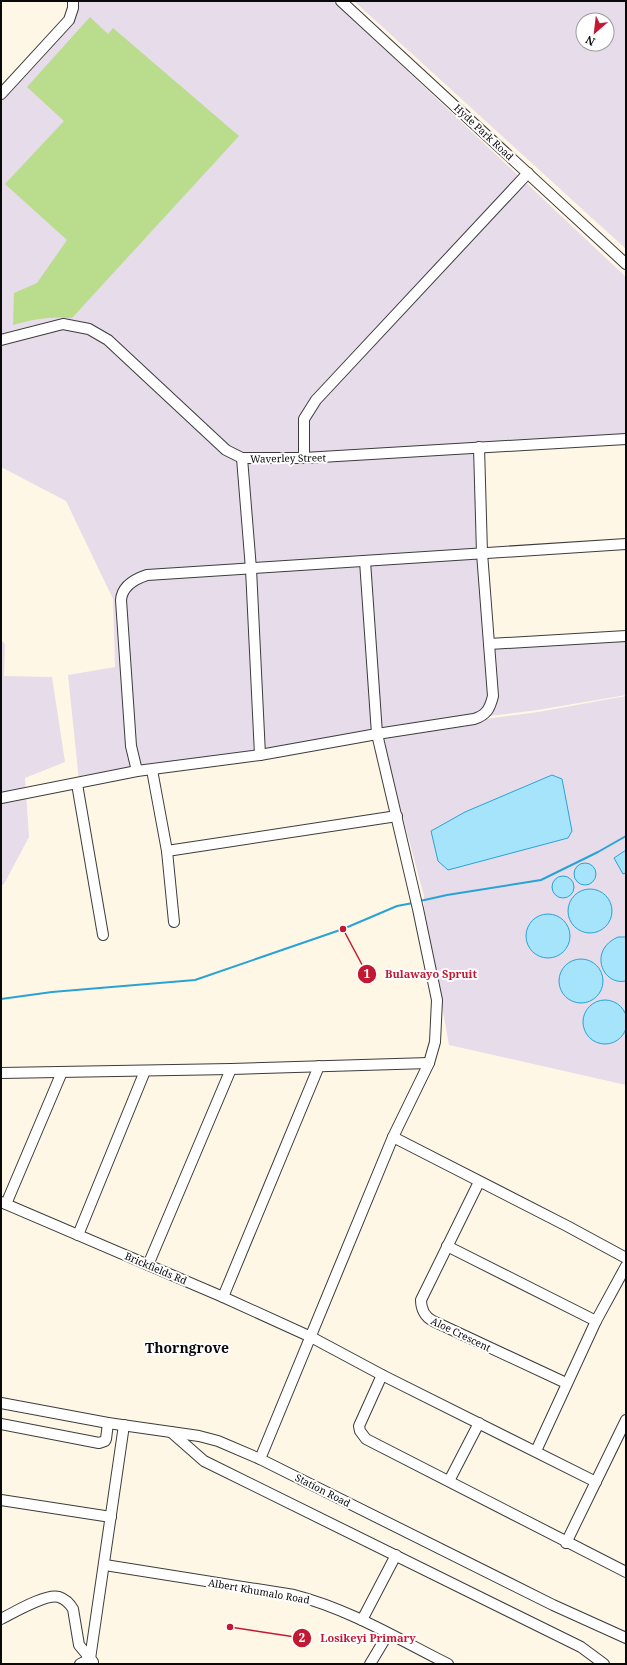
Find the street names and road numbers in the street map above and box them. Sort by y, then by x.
street label: Hyde Park Road [451,101,517,163]
street label: Waverley Street [250,450,327,466]
street label: Brickfields Rd [123,1249,189,1287]
street label: Aloe Crescent [429,1313,494,1355]
street label: Station Road [293,1470,353,1510]
street label: Albert Khumalo Road [207,1575,311,1607]

